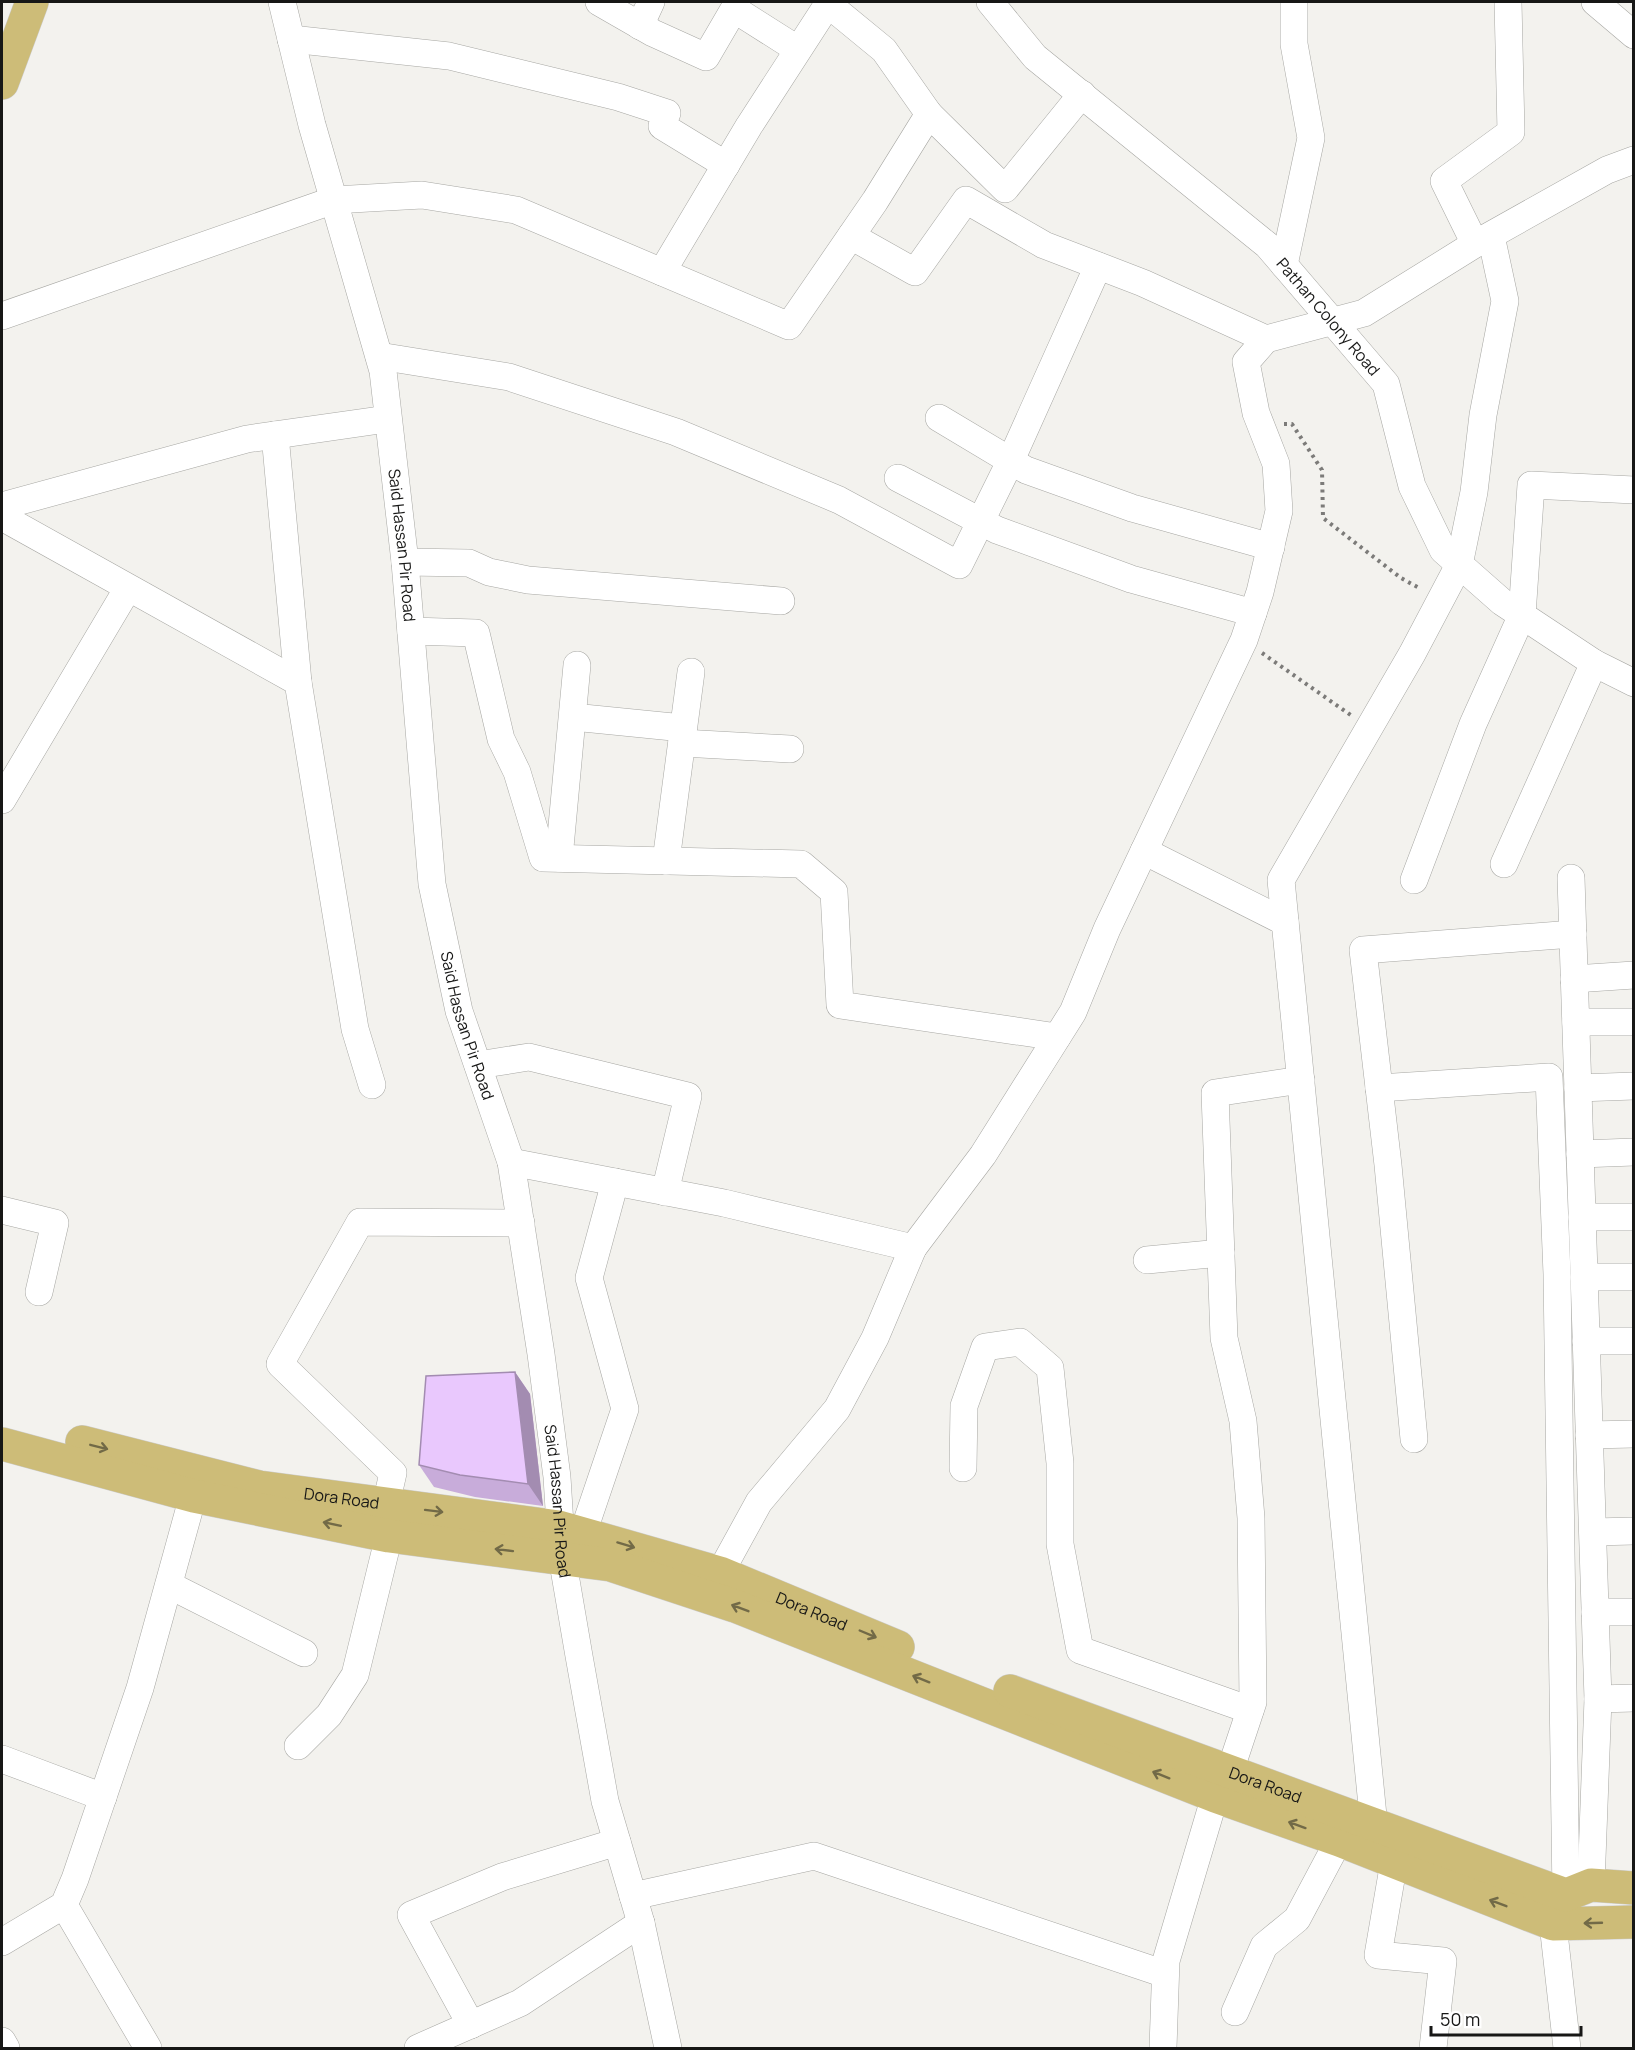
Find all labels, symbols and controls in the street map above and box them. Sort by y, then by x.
street label: Pathan Colony Road [1272,253,1385,380]
street label: Said Hassan Pir Road [383,468,421,623]
street label: Said Hassan Pir Road [436,949,500,1103]
street label: Said Hassan Pir Road [539,1423,576,1579]
one-way arrow [89,1441,108,1453]
street label: Dora Road [303,1482,381,1514]
one-way arrow [424,1505,444,1516]
one-way arrow [323,1518,342,1530]
one-way arrow [616,1540,635,1551]
one-way arrow [494,1544,514,1555]
street label: Dora Road [772,1586,851,1636]
one-way arrow [731,1601,749,1612]
one-way arrow [858,1629,876,1640]
one-way arrow [912,1673,931,1684]
street label: Dora Road [1226,1761,1305,1808]
one-way arrow [1152,1768,1171,1779]
one-way arrow [1288,1819,1307,1830]
one-way arrow [1490,1896,1508,1907]
one-way arrow [1584,1917,1604,1929]
scale bar [1431,1999,1581,2037]
text: 50 m [1440,2007,1480,2031]

